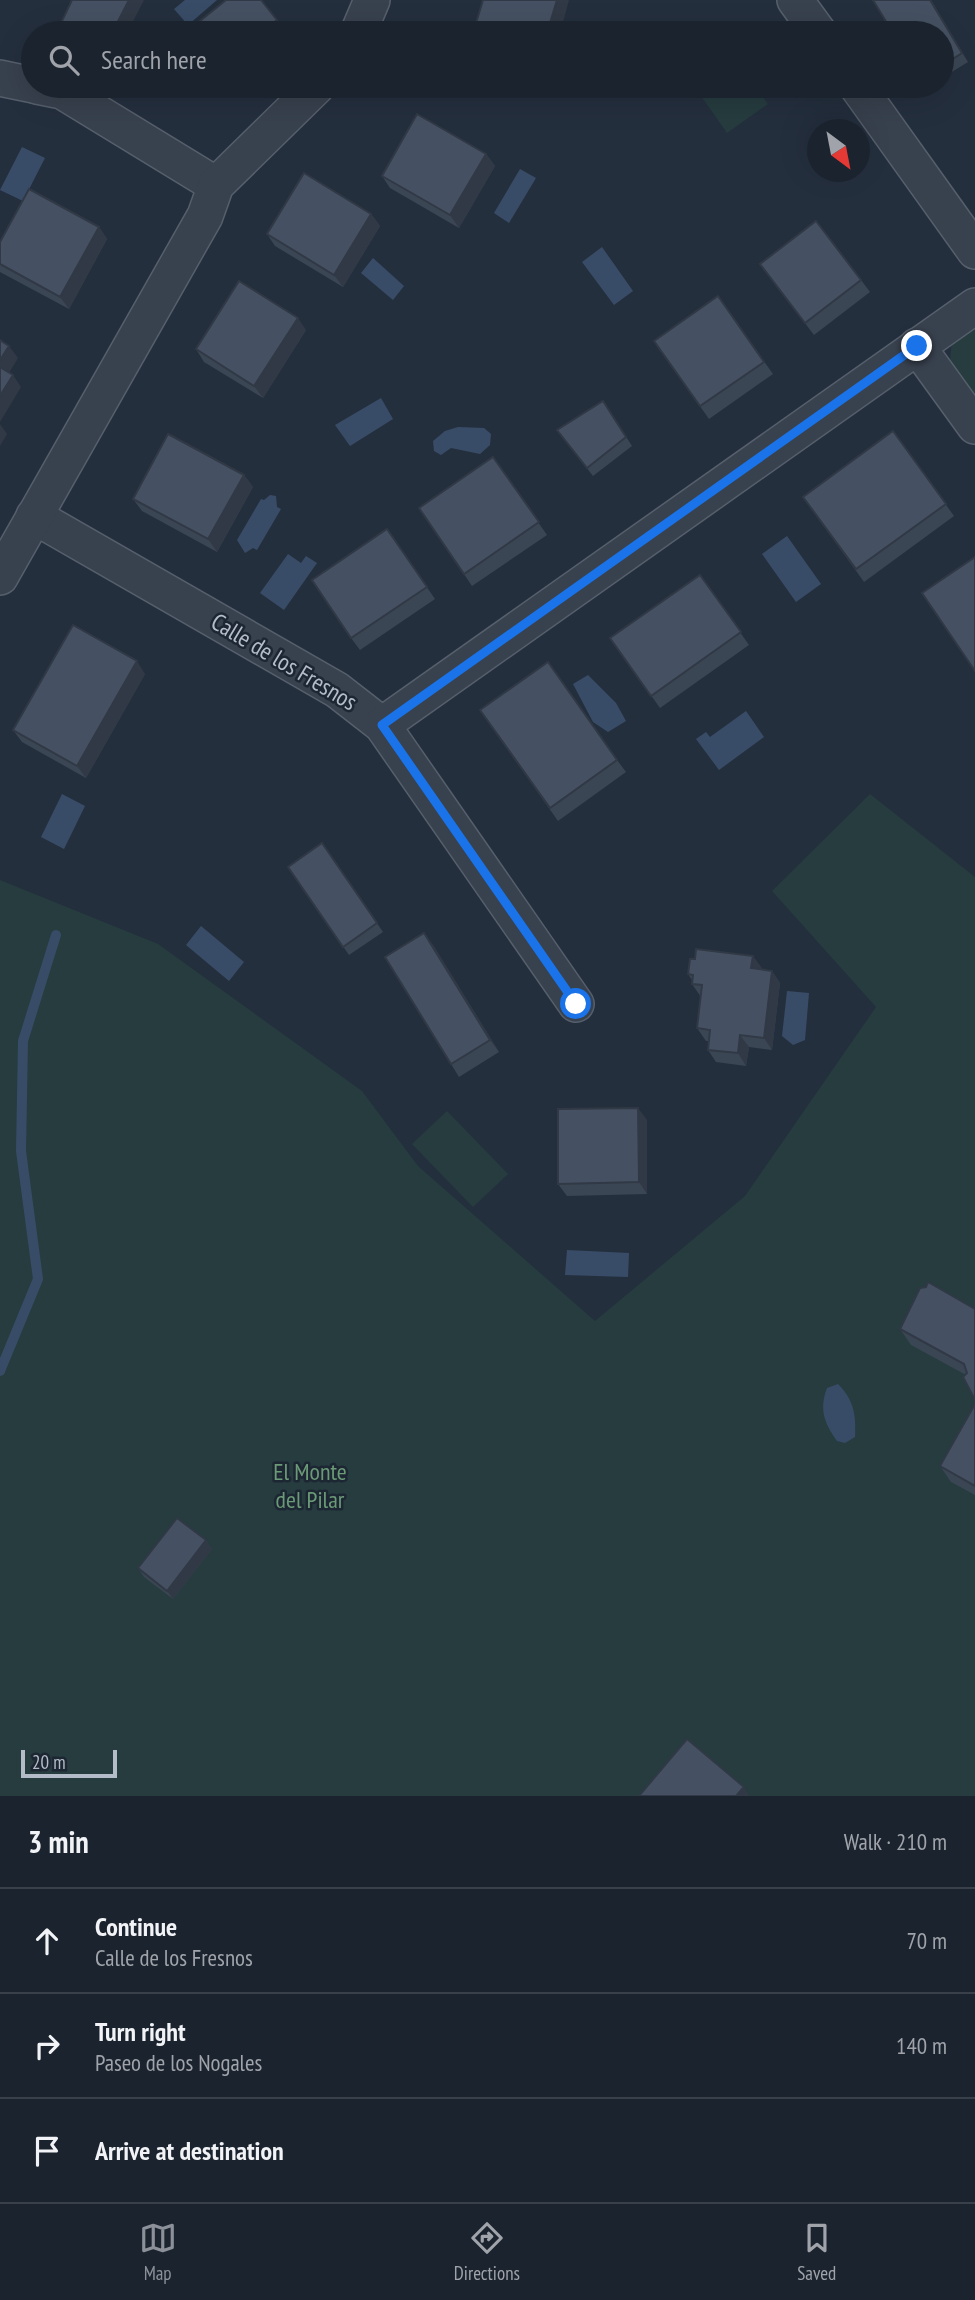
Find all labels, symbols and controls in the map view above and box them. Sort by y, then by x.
search box [21,21,954,98]
icon: search [45,41,83,79]
text: Search here [101,43,207,76]
north arrow [807,119,870,182]
route end [901,330,932,361]
street label: Calle de los Fresnos [206,606,363,717]
route start [560,988,591,1019]
park label: El Monte del Pilar [273,1456,347,1515]
scale bar [21,1747,117,1779]
text: 20 m [32,1750,66,1774]
text: 3 min [28,1822,89,1861]
text: Walk · 210 m [844,1827,947,1856]
text: Continue [95,1910,177,1943]
icon: ahead [28,1922,66,1960]
text: 70 m [906,1926,947,1955]
text: Calle de los Fresnos [95,1943,253,1972]
text: Turn right [95,2015,186,2048]
icon: right [28,2027,66,2065]
text: 140 m [896,2031,947,2060]
text: Paseo de los Nogales [95,2048,262,2077]
icon: arrive [28,2132,66,2170]
text: Arrive at destination [95,2134,284,2167]
tab: Map [139,2219,177,2285]
tab: Directions [454,2219,520,2285]
tab: Saved [797,2219,836,2285]

